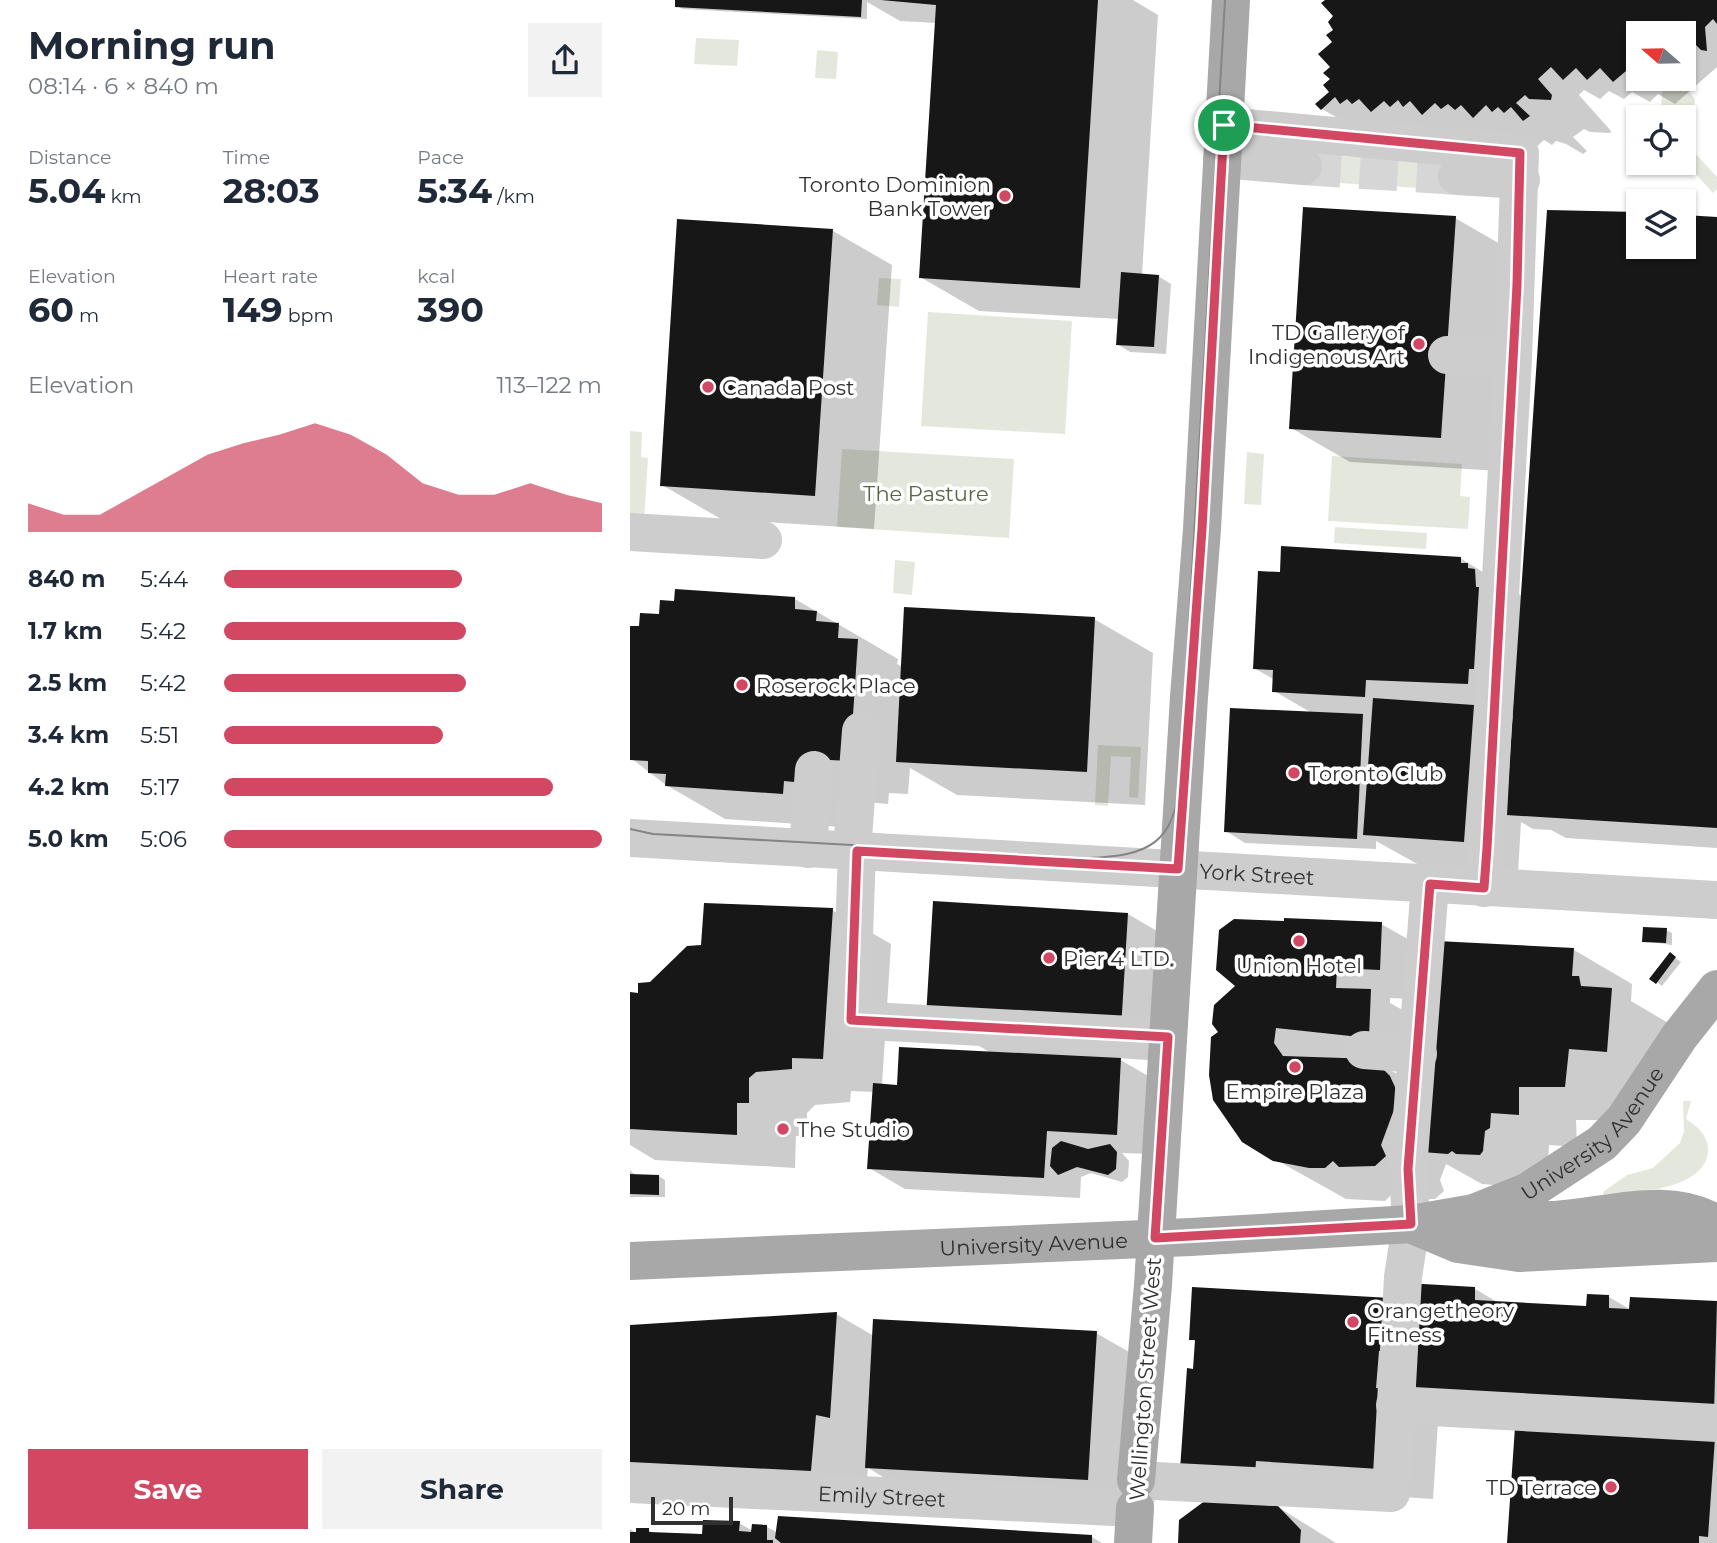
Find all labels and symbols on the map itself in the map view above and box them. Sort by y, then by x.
north arrow [1626,21,1696,91]
pin [1194,95,1254,155]
place label: Toronto Dominion Bank Tower [799,172,991,221]
marker: Toronto Dominion Bank Tower [997,188,1013,204]
place label: TD Gallery of Indigenous Art [1248,320,1406,369]
marker: TD Gallery of Indigenous Art [1411,336,1427,352]
place label: Canada Post [722,375,855,400]
marker: Canada Post [700,379,716,395]
park label: The Pasture [863,481,989,506]
place label: Roserock Place [756,673,916,698]
marker: Roserock Place [734,677,750,693]
place label: Toronto Club [1308,761,1443,786]
marker: Toronto Club [1286,765,1302,781]
street label: York Street [1199,858,1315,890]
marker: Union Hotel [1291,933,1307,949]
place label: Pier 4 LTD. [1063,946,1174,971]
marker: Pier 4 LTD. [1041,950,1057,966]
place label: Union Hotel [1236,953,1362,978]
marker: Empire Plaza [1287,1059,1303,1075]
street label: University Avenue [1516,1061,1669,1205]
place label: Empire Plaza [1226,1079,1364,1104]
place label: The Studio [797,1117,910,1142]
marker: The Studio [775,1121,791,1137]
street label: University Avenue [939,1227,1128,1260]
street label: Wellington Street West [1124,1256,1166,1502]
place label: Orangetheory Fitness [1367,1298,1515,1347]
marker: Orangetheory Fitness [1345,1314,1361,1330]
place label: TD Terrace [1486,1475,1597,1500]
marker: TD Terrace [1603,1479,1619,1495]
street label: Emily Street [817,1480,946,1511]
scale bar [651,1494,733,1526]

